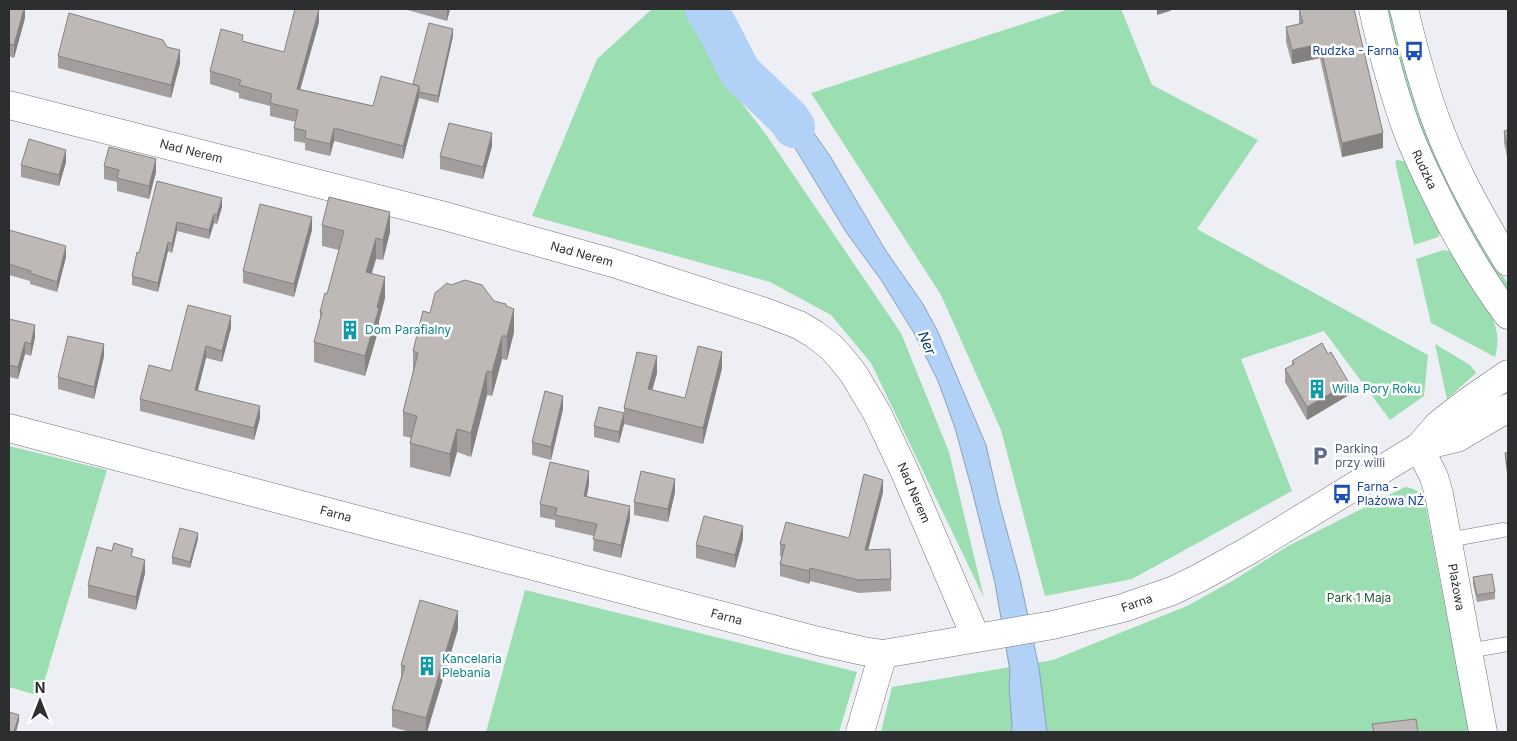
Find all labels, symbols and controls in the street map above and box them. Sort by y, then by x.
bus stop icon: Rudzka - Farna [1403,40,1425,62]
place label: Rudzka - Farna [1313,43,1399,58]
street label: Nad Nerem [158,136,224,166]
street label: Rudzka [1409,147,1440,192]
street label: Nad Nerem [549,238,615,270]
building icon: Dom Parafialny [339,319,361,341]
place label: Dom Parafialny [365,322,451,337]
water label: Ner [915,328,940,358]
building icon: Willa Pory Roku [1306,378,1328,400]
place label: Willa Pory Roku [1332,381,1421,396]
place label: Parking przy willi [1335,441,1385,470]
parking icon: Parking przy willi [1309,445,1331,467]
street label: Nad Nerem [895,460,934,525]
place label: Farna - Plażowa NŻ [1357,479,1424,508]
bus stop icon: Farna - Plażowa NŻ [1331,483,1353,505]
street label: Farna [319,502,353,525]
street label: Plażowa [1445,562,1468,612]
street label: Farna [1119,590,1154,615]
park label: Park 1 Maja [1327,590,1391,605]
street label: Farna [709,605,744,628]
place label: Kancelaria Plebania [442,651,502,680]
building icon: Kancelaria Plebania [416,655,438,677]
north arrow [15,676,65,726]
text: N [35,679,45,696]

